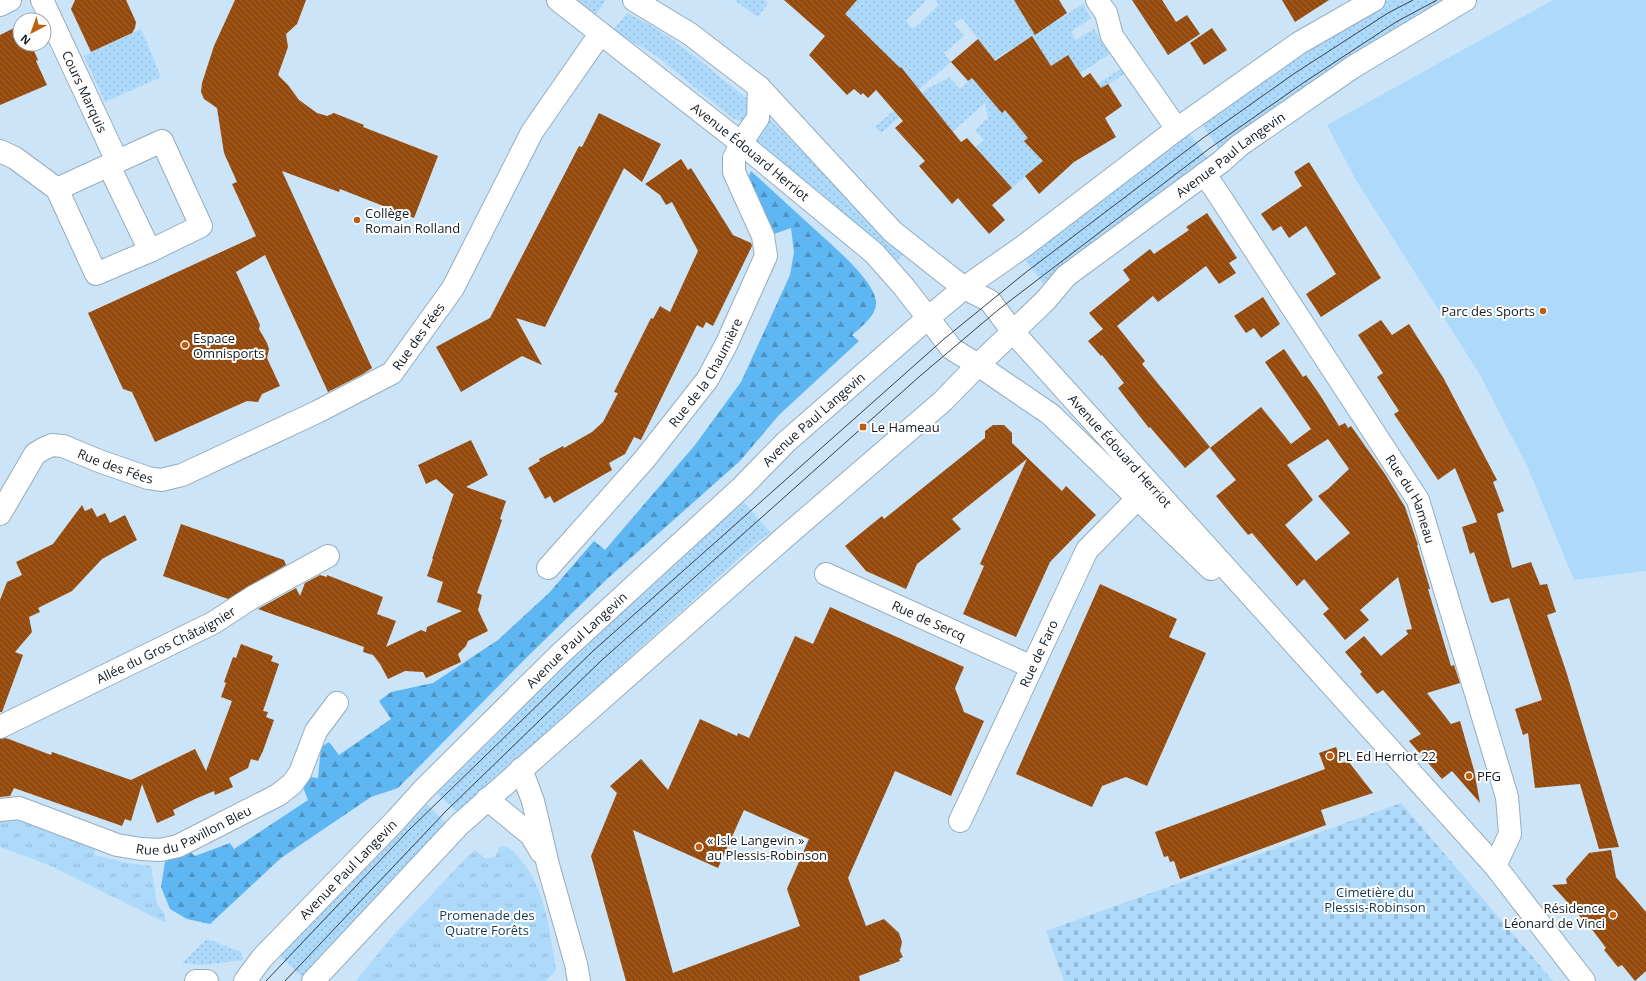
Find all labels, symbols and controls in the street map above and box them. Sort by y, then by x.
north arrow [12,12,52,52]
text: N [17,31,33,49]
street label: Cours Marquis [58,48,112,136]
street label: Avenue Édouard Herriot [688,99,813,205]
street label: Avenue Paul Langevin [1172,108,1289,201]
place label: Collège Romain Rolland [365,204,460,237]
marker: Collège Romain Rolland [352,215,362,225]
street label: Rue des Fées [388,299,449,374]
place label: Parc des Sports [1441,302,1535,320]
marker: Parc des Sports [1538,306,1548,316]
street label: Rue de la Chaumière [664,315,746,431]
place label: Espace Omnisports [193,329,265,362]
marker: Espace Omnisports [180,340,190,350]
street label: Avenue Paul Langevin [758,368,869,470]
street label: Avenue Édouard Herriot [1064,390,1176,512]
place label: Le Hameau [871,418,940,436]
marker: Le Hameau [858,422,868,432]
street label: Rue des Fées [75,444,154,488]
street label: Rue du Hameau [1382,451,1439,545]
street label: Avenue Paul Langevin [522,588,631,692]
street label: Rue de Sercq [889,596,969,645]
street label: Allée du Gros Châtaignier [93,601,239,688]
street label: Rue de Faro [1015,617,1062,690]
place label: PL Ed Herriot 22 [1338,747,1436,765]
marker: PL Ed Herriot 22 [1325,751,1335,761]
place label: PFG [1477,767,1501,785]
marker: PFG [1464,771,1474,781]
street label: Rue du Pavillon Bleu [135,801,254,859]
street label: Avenue Paul Langevin [295,816,401,923]
place label: « Isle Langevin » au Plessis-Robinson [707,831,827,864]
marker: « Isle Langevin » au Plessis-Robinson [694,842,704,852]
park label: Cimetière du Plessis-Robinson [1324,883,1426,916]
place label: Résidence Léonard de Vinci [1504,899,1605,932]
park label: Promenade des Quatre Forêts [439,906,535,939]
marker: Résidence Léonard de Vinci [1608,910,1618,920]

